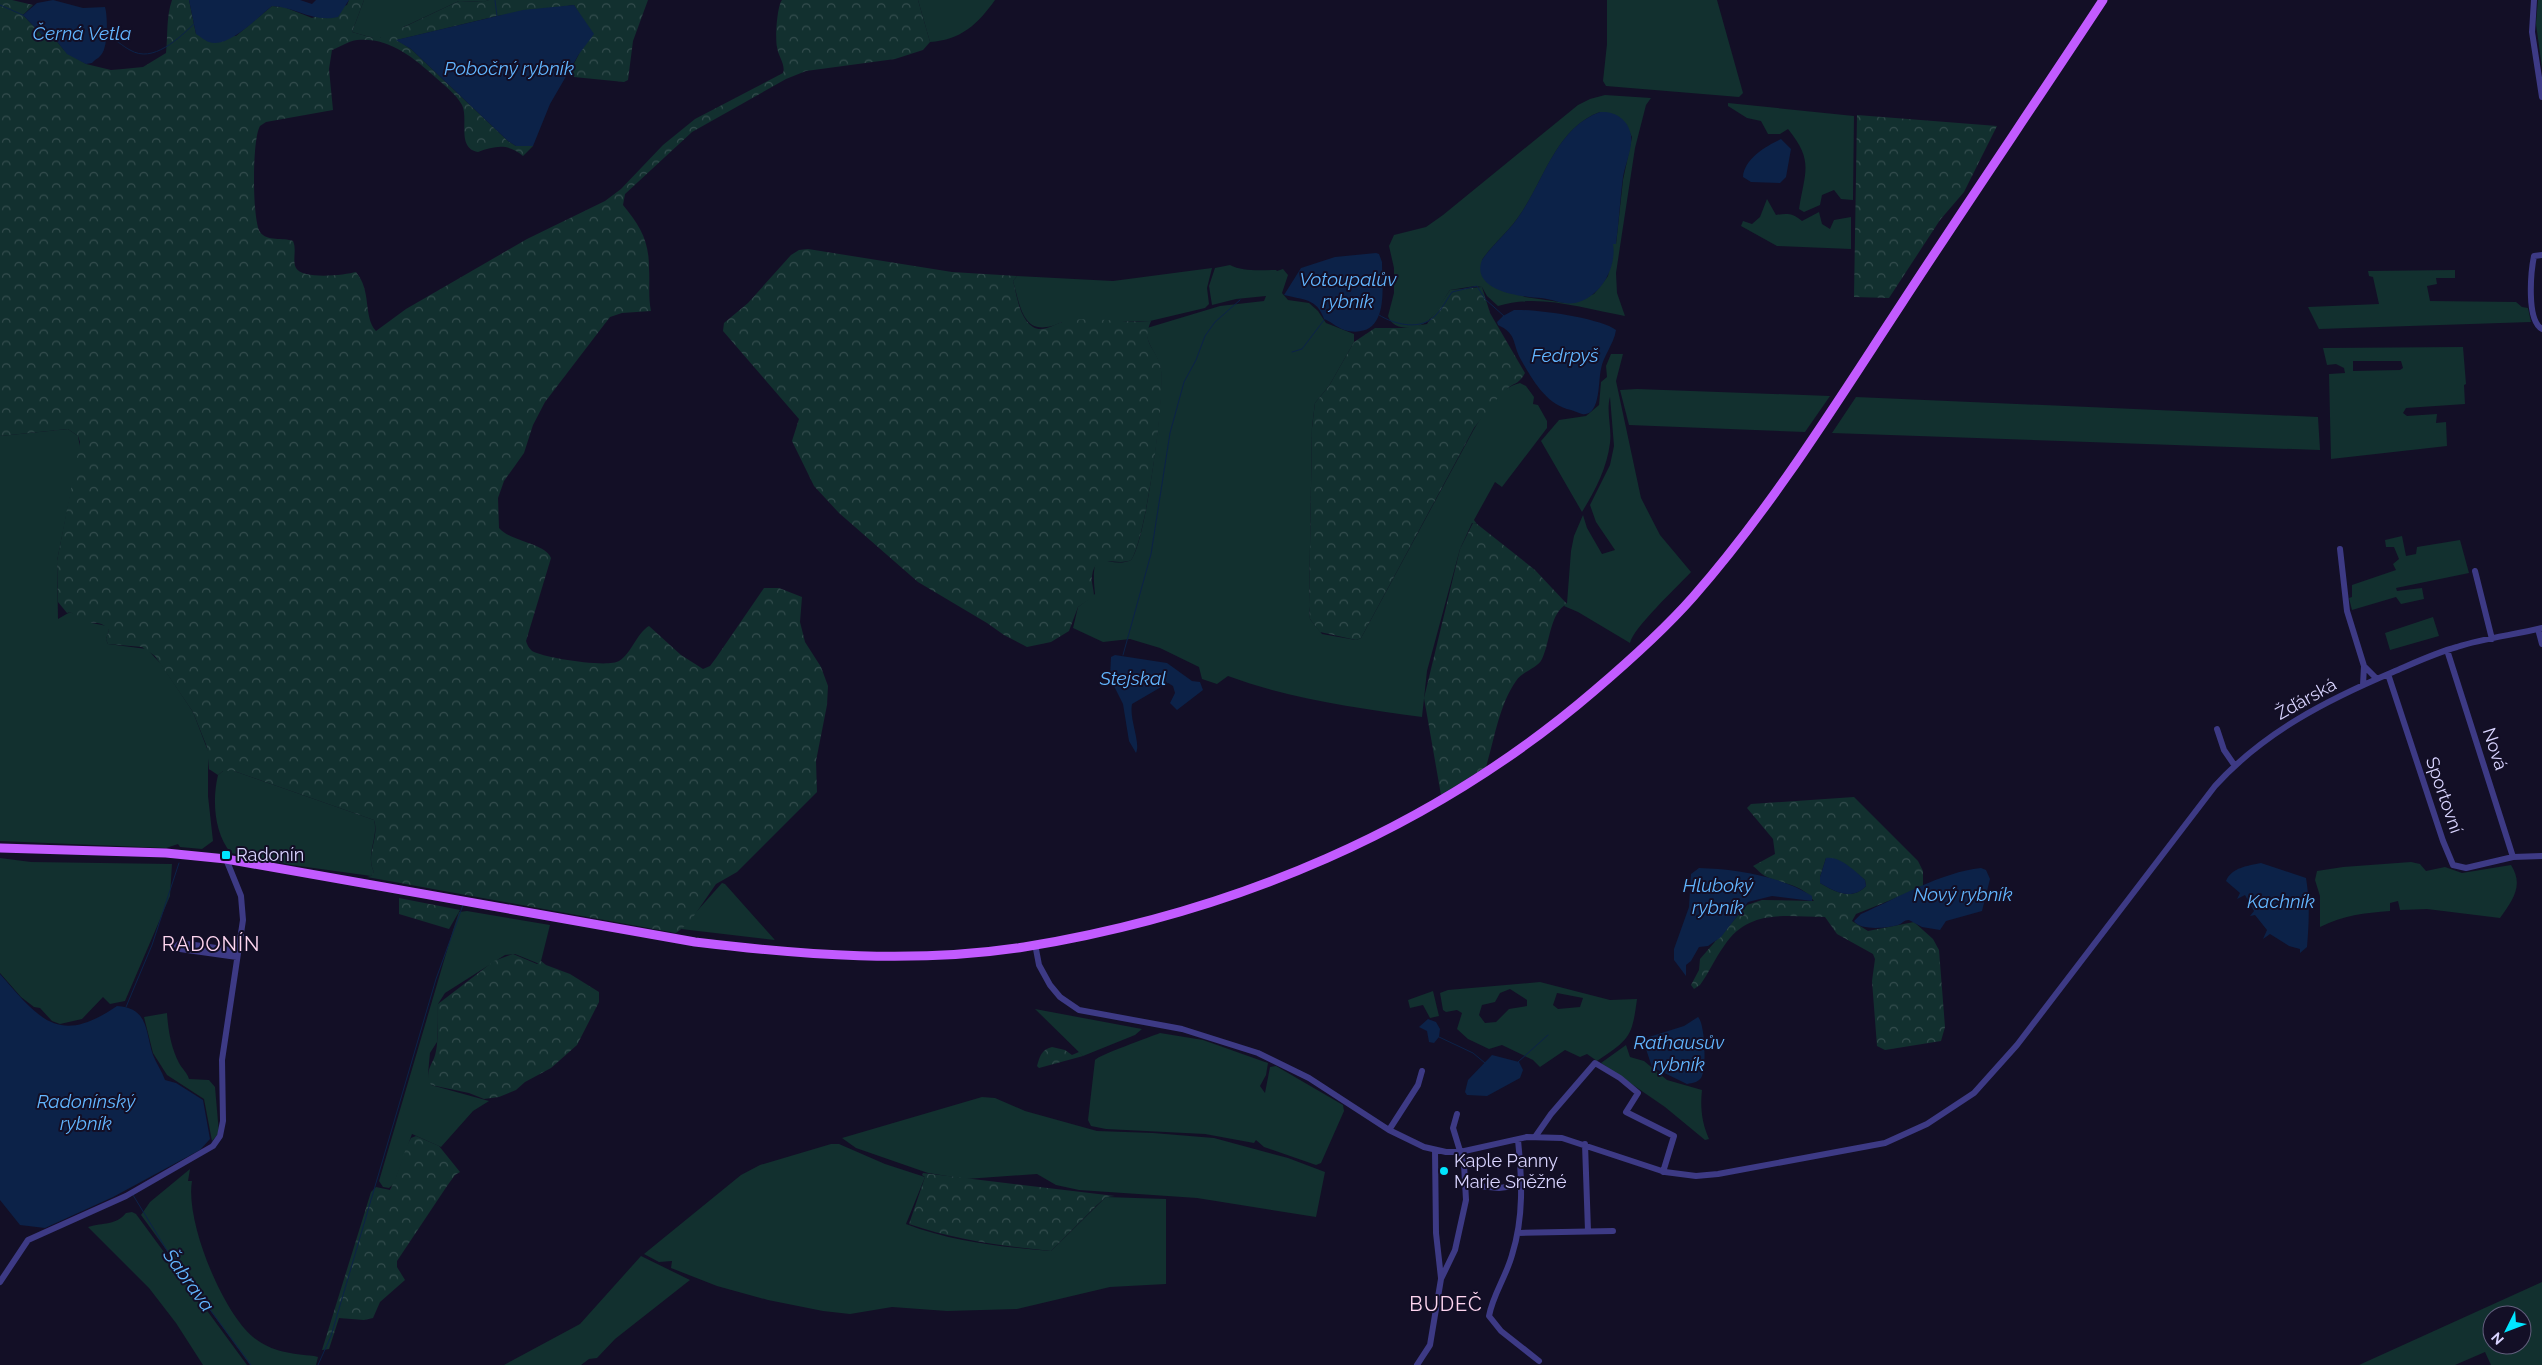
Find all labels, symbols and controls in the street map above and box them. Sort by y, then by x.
water label: Černá Vetla [33,22,131,44]
water label: Pobočný rybník [444,57,574,79]
water label: Votoupalův rybník [1299,268,1397,312]
water label: Fedrpyš [1531,344,1599,366]
water label: Stejskal [1099,667,1166,689]
street label: Žďárská [2271,672,2340,724]
street label: Nová [2479,725,2512,773]
street label: Sportovní [2422,754,2467,836]
place label: Radonín [236,844,304,865]
marker: Radonín [220,849,232,861]
water label: Hluboký rybník [1683,874,1754,918]
water label: Nový rybník [1913,883,2013,905]
water label: Kachník [2247,890,2315,912]
district label: RADONÍN [162,932,260,956]
water label: Rathausův rybník [1634,1031,1725,1075]
water label: Radonínský rybník [37,1090,136,1134]
place label: Kaple Panny Marie Sněžné [1454,1150,1567,1192]
marker: Kaple Panny Marie Sněžné [1438,1165,1450,1177]
water label: Šabrava [158,1244,219,1316]
district label: BUDEČ [1409,1291,1483,1316]
north arrow [2482,1305,2532,1355]
text: N [2488,1329,2507,1348]

